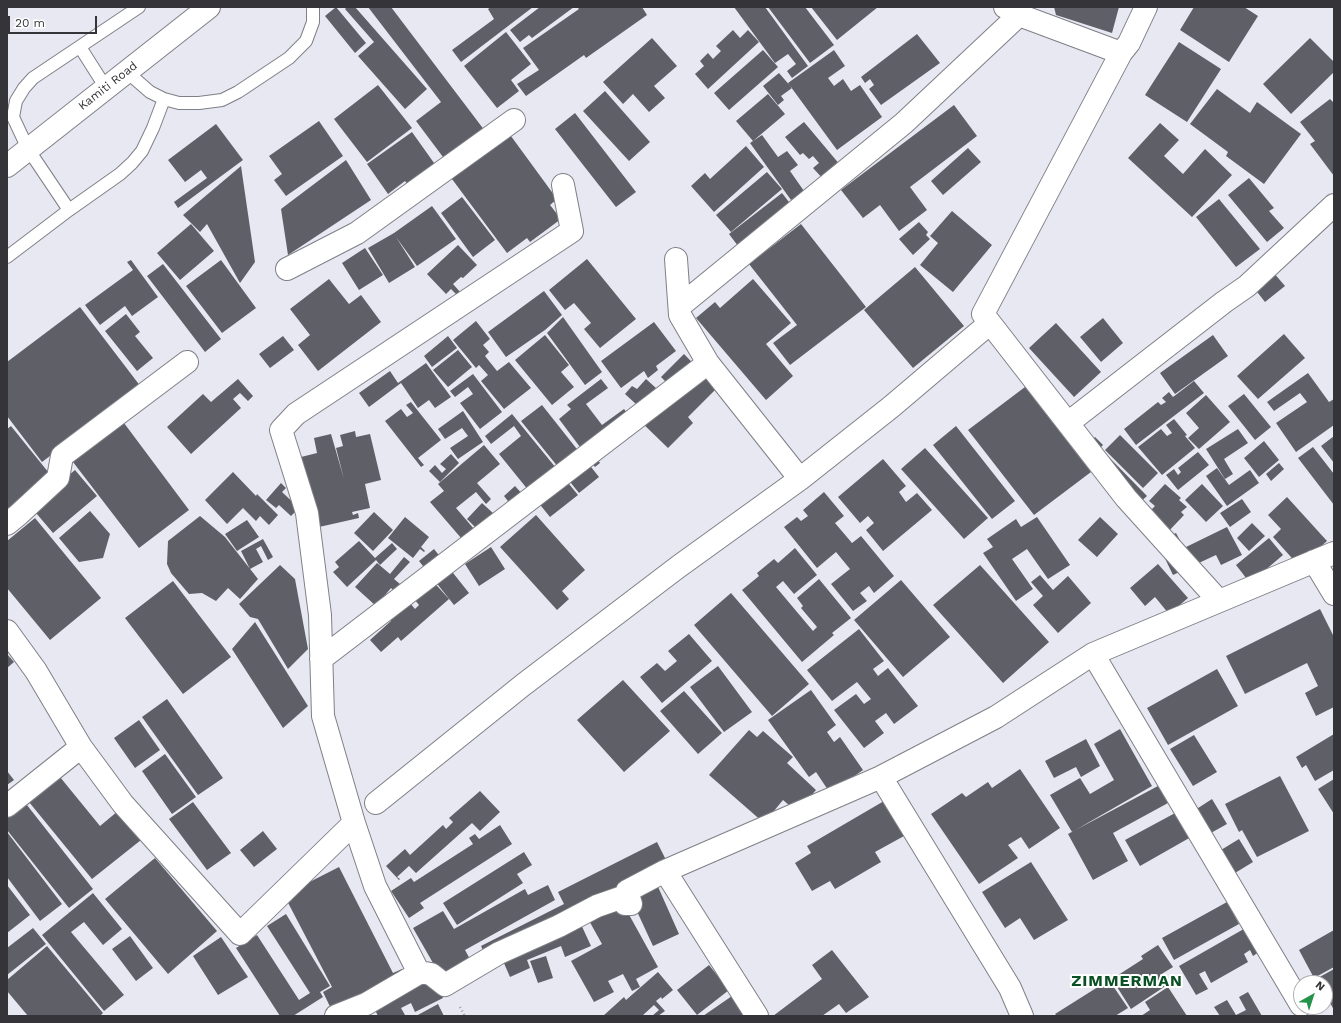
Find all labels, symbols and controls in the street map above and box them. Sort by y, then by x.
scale bar [10,8,99,34]
text: 20 m [15,16,45,30]
street label: Kamiti Road [76,59,140,113]
district label: ZIMMERMAN [1071,971,1183,991]
north arrow [1293,975,1333,1015]
text: N [1313,978,1327,994]

